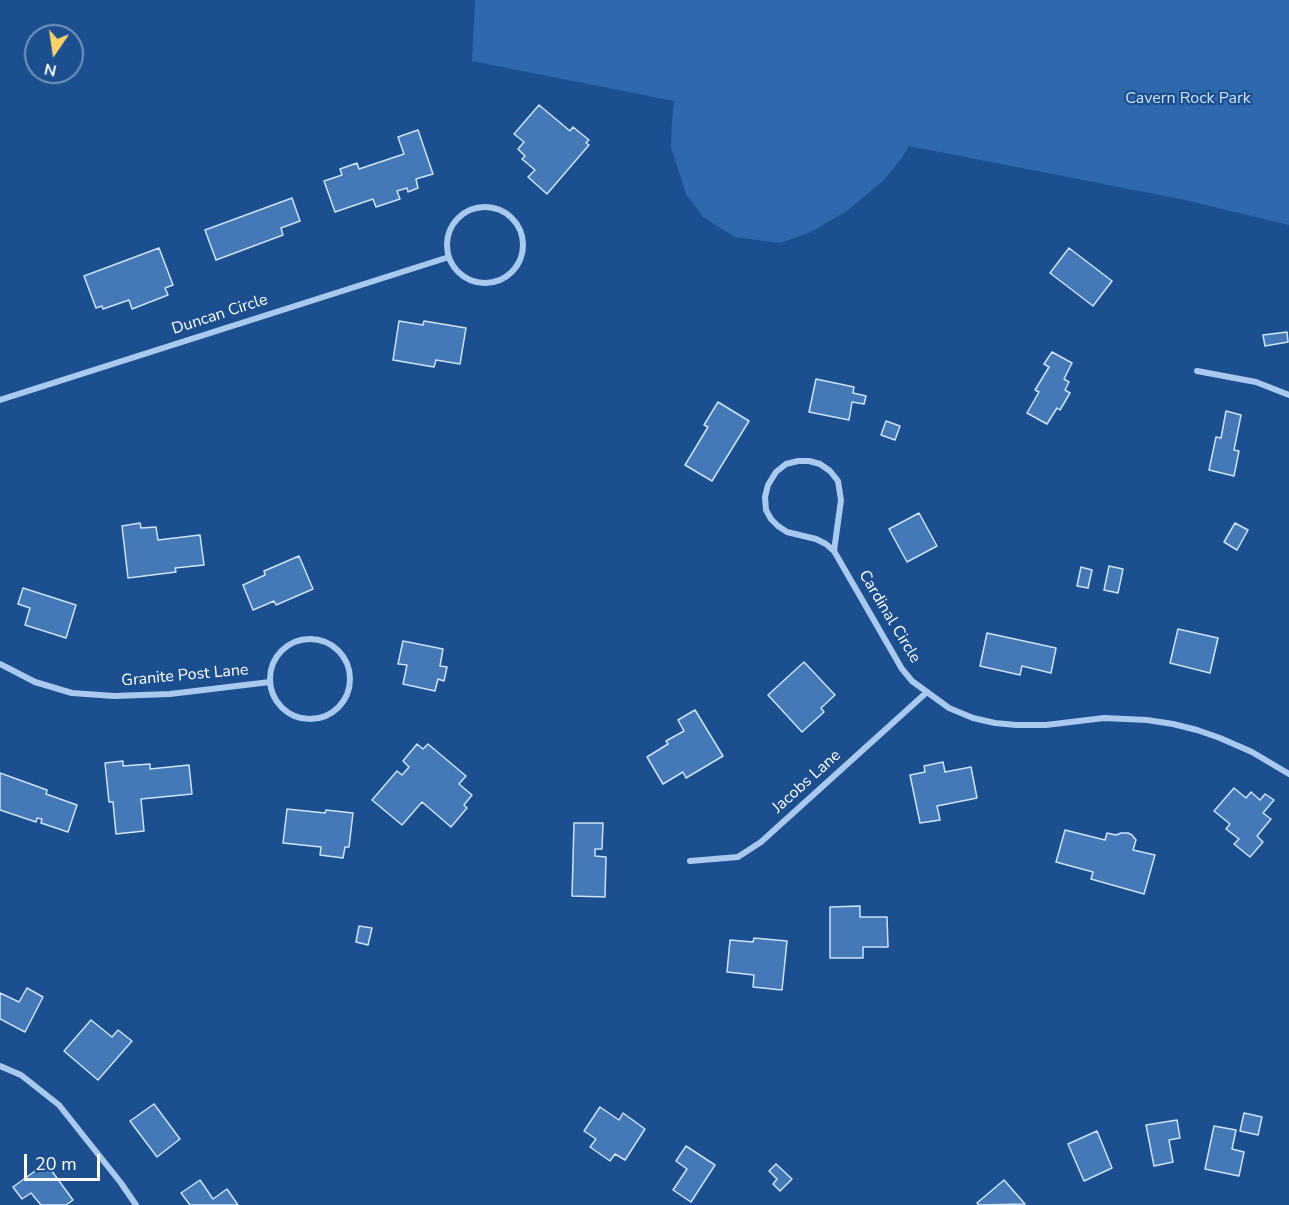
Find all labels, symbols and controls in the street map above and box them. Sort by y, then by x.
north arrow [24,24,84,84]
text: N [42,58,59,82]
park label: Cavern Rock Park [1125,89,1251,109]
street label: Duncan Circle [170,290,270,340]
street label: Cardinal Circle [854,567,924,667]
street label: Granite Post Lane [121,661,249,691]
street label: Jacobs Lane [769,746,845,818]
scale bar [27,1142,104,1180]
text: 20 m [35,1152,77,1176]

